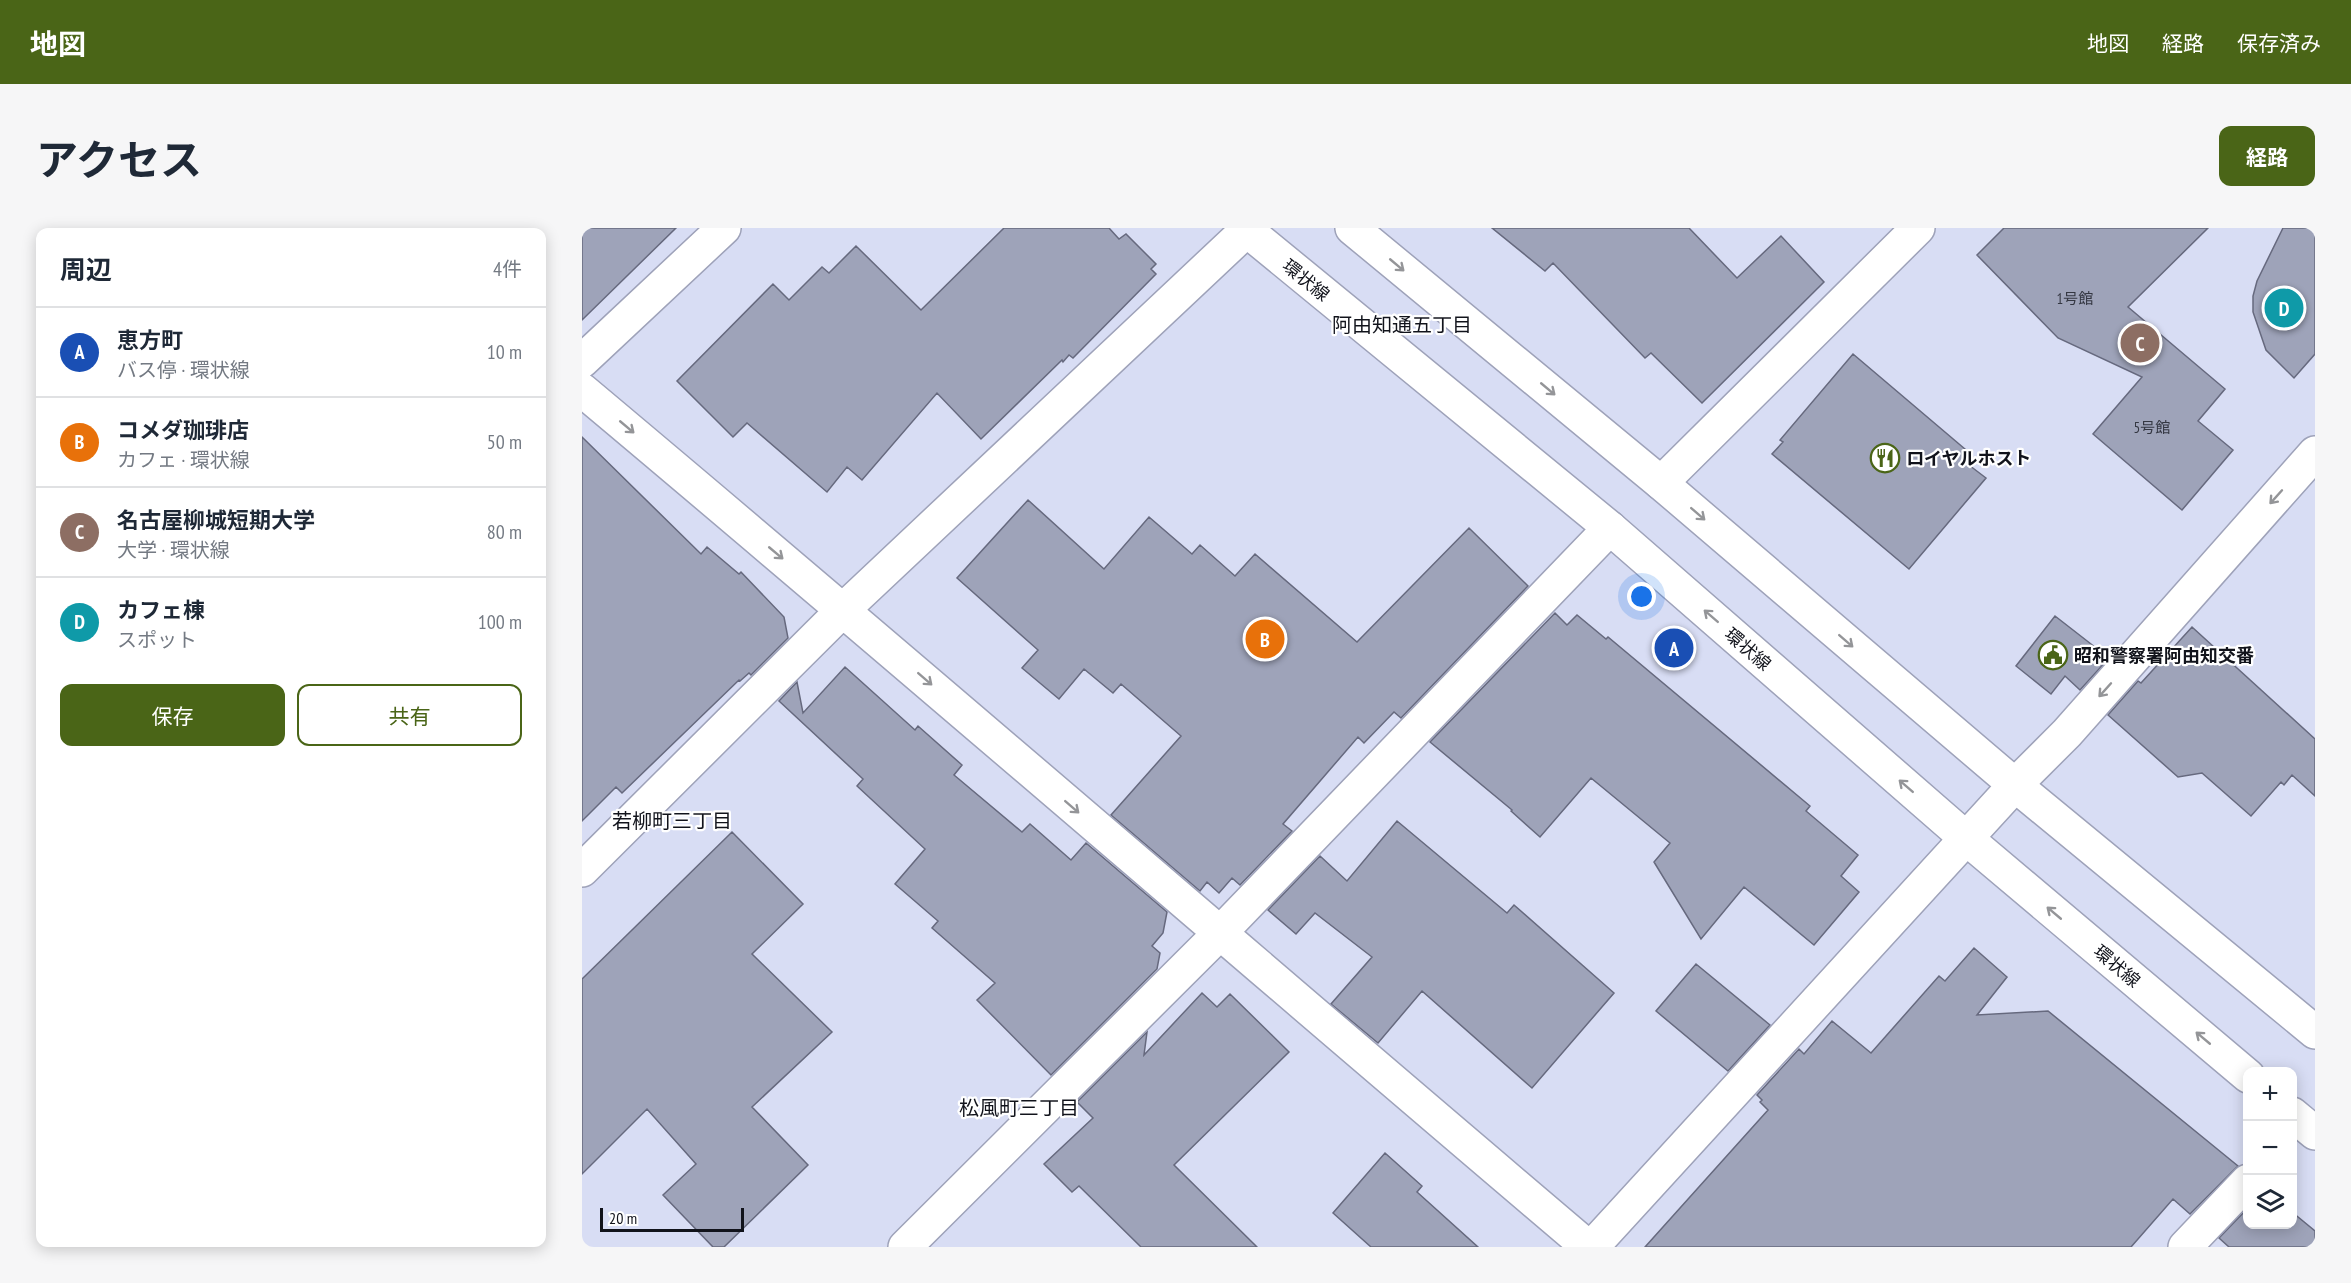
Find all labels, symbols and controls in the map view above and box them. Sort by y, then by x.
text: 地図 [30,25,86,62]
text: 地図 [2087,30,2129,57]
text: 経路 [2162,30,2204,57]
text: 保存済み [2237,30,2321,57]
button: 経路 [2219,126,2315,186]
text: アクセス [36,132,202,187]
text: 周辺 [60,253,112,286]
street label: 環状線 [1278,254,1334,306]
text: 4件 [493,256,522,282]
one-way arrow [1389,259,1405,272]
pin: D [2264,286,2304,331]
house number: 1号館 [2057,289,2093,308]
district label: 阿由知通五丁目 [1332,312,1472,338]
pin: C [2120,320,2160,366]
text: 恵方町 [117,326,183,354]
text: A [74,339,85,365]
text: 10 m [487,339,522,365]
text: バス停 · 環状線 [117,357,250,383]
one-way arrow [1540,383,1556,396]
text: コメダ珈琲店 [117,416,249,444]
house number: 5号館 [2134,418,2170,437]
one-way arrow [619,421,635,434]
text: B [75,429,84,455]
text: 50 m [487,429,522,455]
restaurant icon: ロイヤルホスト [1869,442,1901,474]
text: カフェ · 環状線 [117,447,250,473]
place label: ロイヤルホスト [1906,447,2031,470]
one-way arrow [2269,489,2283,504]
text: 名古屋柳城短期大学 [117,506,315,534]
one-way arrow [1690,507,1705,521]
text: C [75,519,84,545]
text: 80 m [487,519,522,545]
text: 大学 · 環状線 [117,537,230,563]
one-way arrow [768,546,784,559]
your location [1627,582,1656,611]
text: カフェ棟 [117,596,205,624]
text: D [74,609,85,635]
text: 100 m [478,609,522,635]
one-way arrow [1704,609,1719,623]
pin: B [1246,616,1284,662]
street label: 環状線 [1720,623,1776,675]
pin: A [1654,626,1694,670]
text: スポット [117,627,197,653]
one-way arrow [1838,634,1854,647]
public building icon: 昭和警察署阿由知交番 [2037,639,2069,671]
place label: 昭和警察署阿由知交番 [2074,644,2254,667]
one-way arrow [917,672,932,686]
one-way arrow [2098,682,2112,697]
button: 保存 [60,684,285,746]
button: 共有 [297,684,522,746]
one-way arrow [1899,779,1914,793]
one-way arrow [1064,800,1079,814]
district label: 若柳町三丁目 [612,808,732,834]
one-way arrow [2047,906,2062,920]
street label: 環状線 [2089,940,2145,992]
one-way arrow [2195,1032,2211,1045]
map controls [2243,1067,2297,1229]
button: + [2243,1067,2297,1121]
district label: 松風町三丁目 [959,1095,1079,1121]
button: − [2243,1121,2297,1175]
button: layers [2243,1175,2297,1229]
scale bar [600,1205,744,1232]
text: 20 m [609,1208,637,1228]

